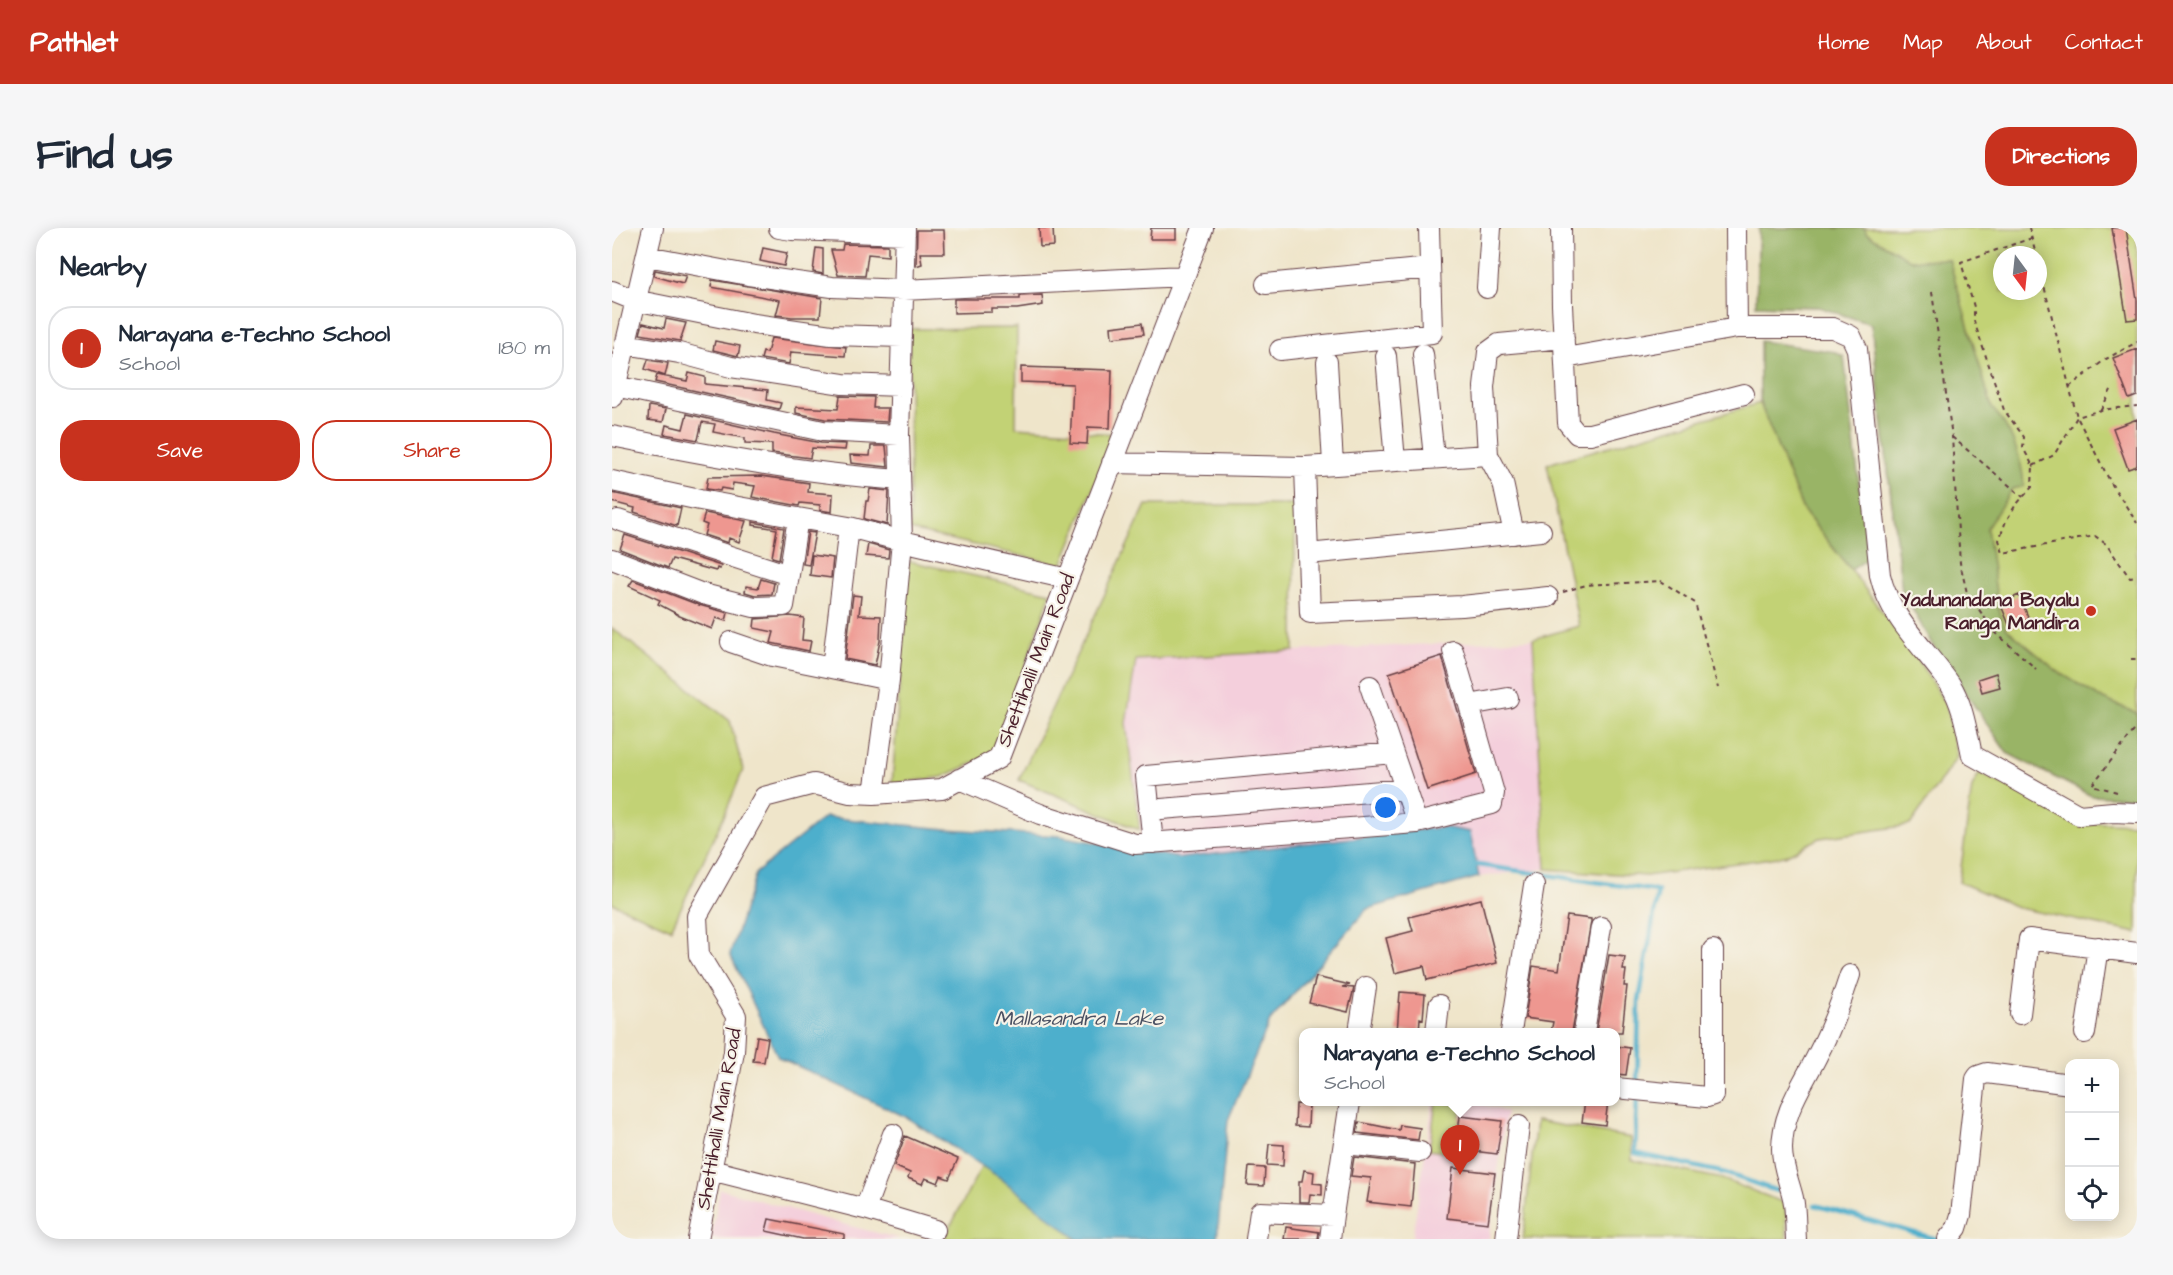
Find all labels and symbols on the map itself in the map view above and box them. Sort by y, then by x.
north arrow [1993,246,2047,300]
street label: Shettihalli Main Road [990,569,1082,751]
place label: Yadunandana Bayalu Ranga Mandira [1900,586,2080,638]
marker: Yadunandana Bayalu Ranga Mandira [2084,604,2098,618]
your location [1371,793,1400,822]
water label: Mallasandra Lake [995,1004,1165,1033]
street label: Shettihalli Main Road [689,1026,749,1212]
pin: 1 [1440,1126,1480,1175]

